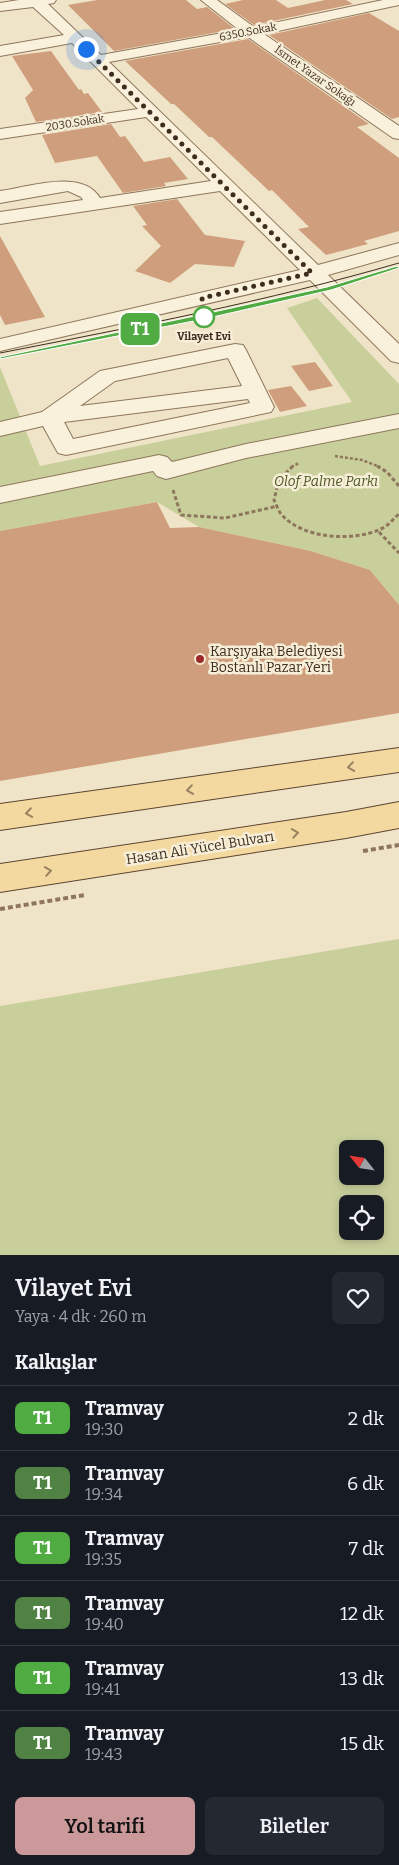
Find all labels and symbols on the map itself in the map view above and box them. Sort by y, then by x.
street label: 6350.Sokak [218,20,279,44]
your location [74,37,99,62]
street label: İsmet Yazar Sokağı [272,42,359,109]
street label: 2030.Sokak [45,112,106,134]
marker: Vilayet Evi [193,306,215,328]
line badge: T1 [118,313,162,345]
place label: Vilayet Evi [177,330,232,343]
park label: Olof Palme Parkı [274,473,378,490]
place label: Karşıyaka Belediyesi Bostanlı Pazar Yeri [210,643,343,676]
marker: Karşıyaka Belediyesi Bostanlı Pazar Yeri [194,653,206,665]
one-way arrow [346,761,355,771]
one-way arrow [186,784,194,795]
one-way arrow [25,807,33,818]
street label: Hasan Ali Yücel Bulvarı [125,828,275,868]
one-way arrow [292,828,300,839]
one-way arrow [44,867,53,877]
north arrow [339,1140,384,1185]

